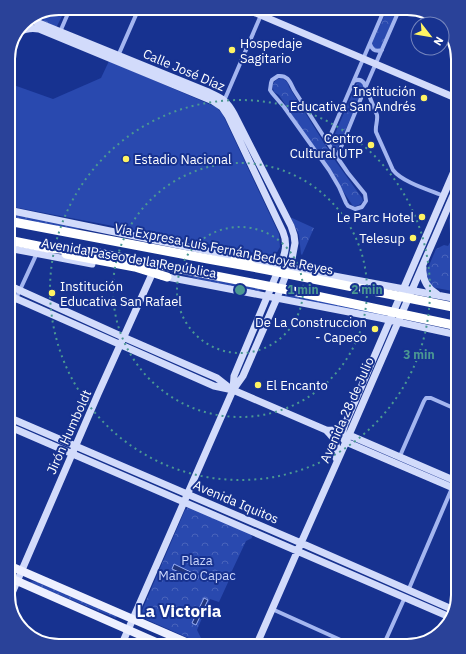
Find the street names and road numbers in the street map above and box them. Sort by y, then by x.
street label: Calle José Díaz [140,45,228,95]
street label: Vía Expresa Luis Fernán Bedoya Reyes [113,219,335,279]
street label: Avenida Paseo de la República [40,234,218,282]
street label: Avenida 28 de Julio [316,354,378,466]
street label: Jirón Humboldt [43,387,95,477]
street label: Avenida Iquitos [191,476,281,528]

